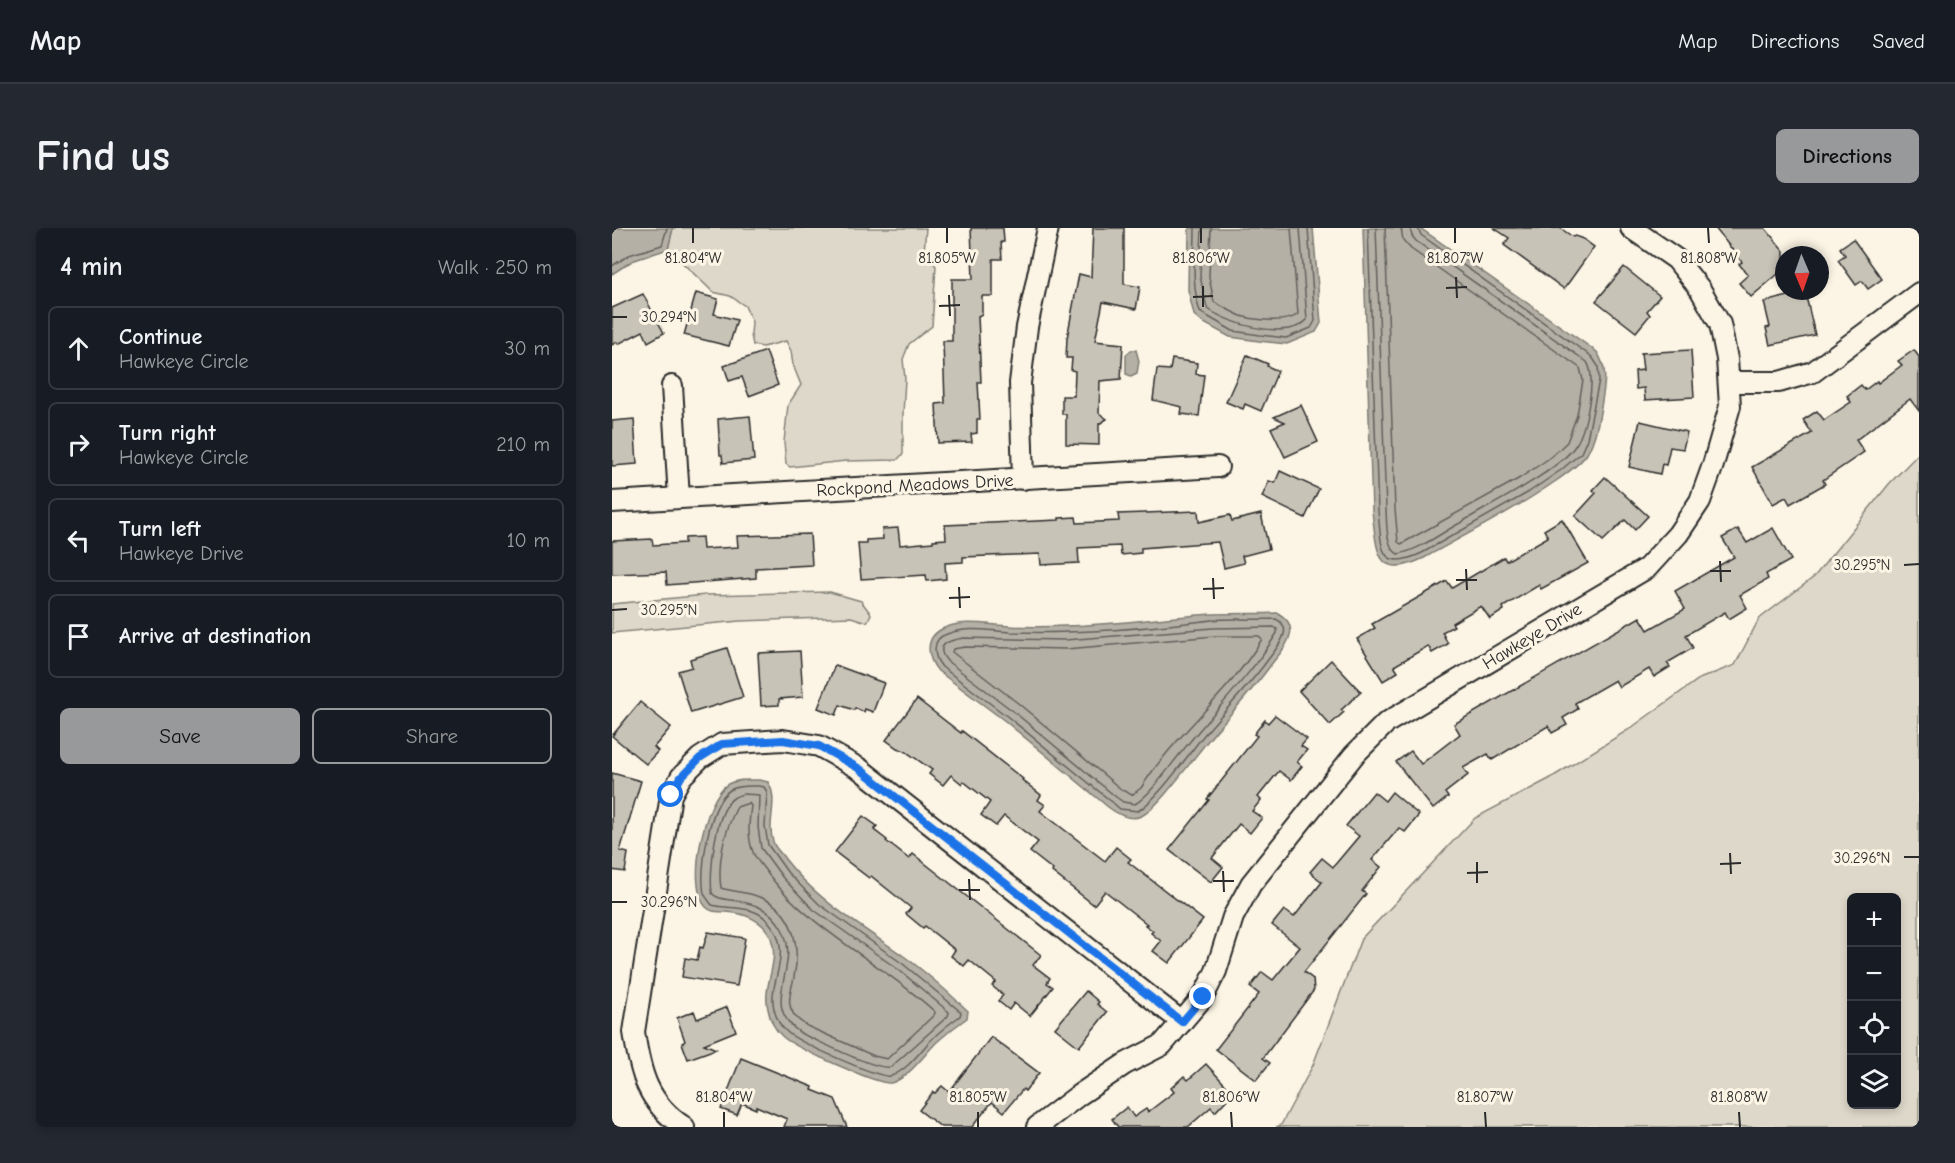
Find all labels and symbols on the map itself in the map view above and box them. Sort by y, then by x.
north arrow [1775,246,1829,300]
text: 81.804°W [665,249,721,267]
text: 81.805°W [918,249,976,267]
text: 81.806°W [1172,249,1230,267]
text: 81.807°W [1427,249,1483,267]
text: 81.808°W [1680,249,1738,267]
text: 30.294°N [641,308,697,326]
street label: Rockpond Meadows Drive [816,470,1014,501]
text: 30.295°N [1834,556,1890,574]
street label: Hawkeye Drive [1479,599,1586,674]
text: 30.295°N [641,601,697,619]
route start [657,781,683,807]
text: 30.296°N [1834,849,1890,867]
text: 30.296°N [641,893,697,911]
route end [1189,983,1215,1009]
text: 81.804°W [696,1088,752,1106]
text: 81.805°W [949,1088,1007,1106]
text: 81.806°W [1202,1088,1260,1106]
text: 81.807°W [1457,1088,1513,1106]
text: 81.808°W [1710,1088,1768,1106]

